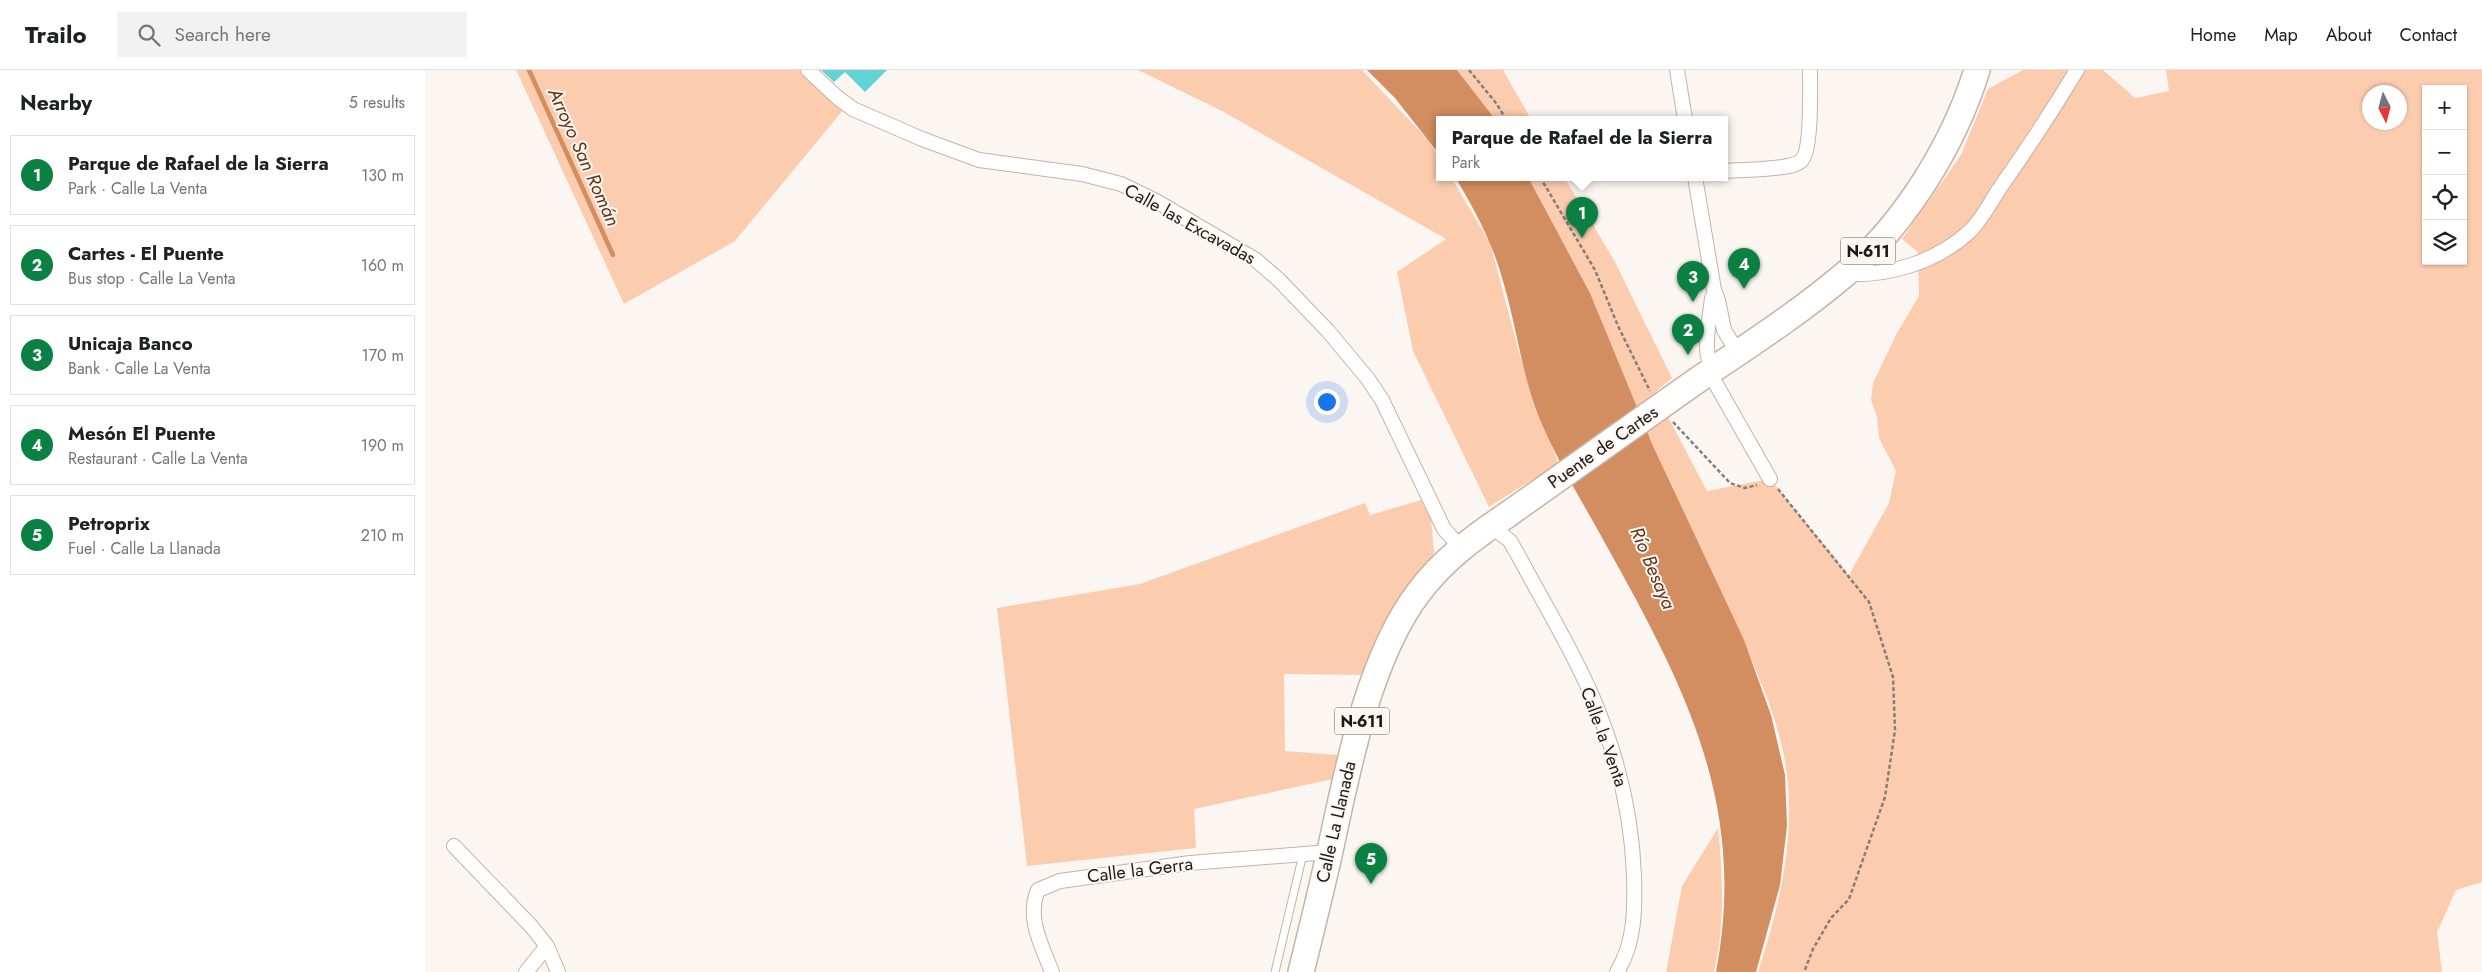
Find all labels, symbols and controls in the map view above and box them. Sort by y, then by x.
search box [117,12,467,57]
text: Trailo [25,17,87,52]
icon: search [135,21,163,49]
text: Search here [175,21,271,48]
text: Home [2190,22,2236,48]
text: Map [2264,22,2298,48]
text: About [2326,22,2371,48]
text: Contact [2399,22,2457,48]
water label: Arroyo San Román [541,83,627,231]
north arrow [2362,85,2407,130]
map controls [2422,85,2467,265]
button: + [2422,85,2467,130]
text: Nearby [20,88,92,118]
text: 5 results [349,91,405,114]
popup [1436,116,1728,181]
text: Parque de Rafael de la Sierra [1452,124,1712,151]
button: − [2422,130,2467,175]
text: Parque de Rafael de la Sierra [68,150,329,177]
text: Park [1452,151,1480,174]
text: 1 [33,164,41,187]
text: 130 m [361,164,404,187]
button: locate [2422,175,2467,220]
text: Park · Calle La Venta [68,177,207,200]
street label: Calle las Excavadas [1120,177,1260,271]
pin: 1 [1566,197,1598,238]
button: layers [2422,220,2467,265]
road number: N-611 [1841,238,1895,265]
text: Cartes - El Puente [68,240,224,267]
pin: 4 [1728,248,1760,289]
text: 2 [32,254,42,277]
text: 160 m [361,254,404,277]
pin: 3 [1677,261,1709,302]
text: Bus stop · Calle La Venta [68,267,235,290]
pin: 2 [1672,314,1704,355]
text: Unicaja Banco [68,330,193,357]
text: 3 [32,344,42,367]
text: 170 m [362,344,404,367]
text: Bank · Calle La Venta [68,357,211,380]
your location [1314,389,1340,415]
street label: Puente de Cartes [1542,399,1664,495]
text: Mesón El Puente [68,420,216,447]
text: 4 [31,434,43,457]
text: 190 m [361,434,404,457]
text: Restaurant · Calle La Venta [68,447,248,470]
text: Petroprix [68,510,150,537]
water label: Río Besaya [1624,523,1683,614]
text: 5 [32,524,42,547]
text: 210 m [361,524,404,547]
text: Fuel · Calle La Llanada [68,537,221,560]
street label: Calle la Venta [1574,684,1634,790]
road number: N-611 [1335,707,1389,734]
street label: Calle La Llanada [1309,759,1363,885]
pin: 5 [1355,843,1387,884]
street label: Calle la Gerra [1086,851,1194,889]

